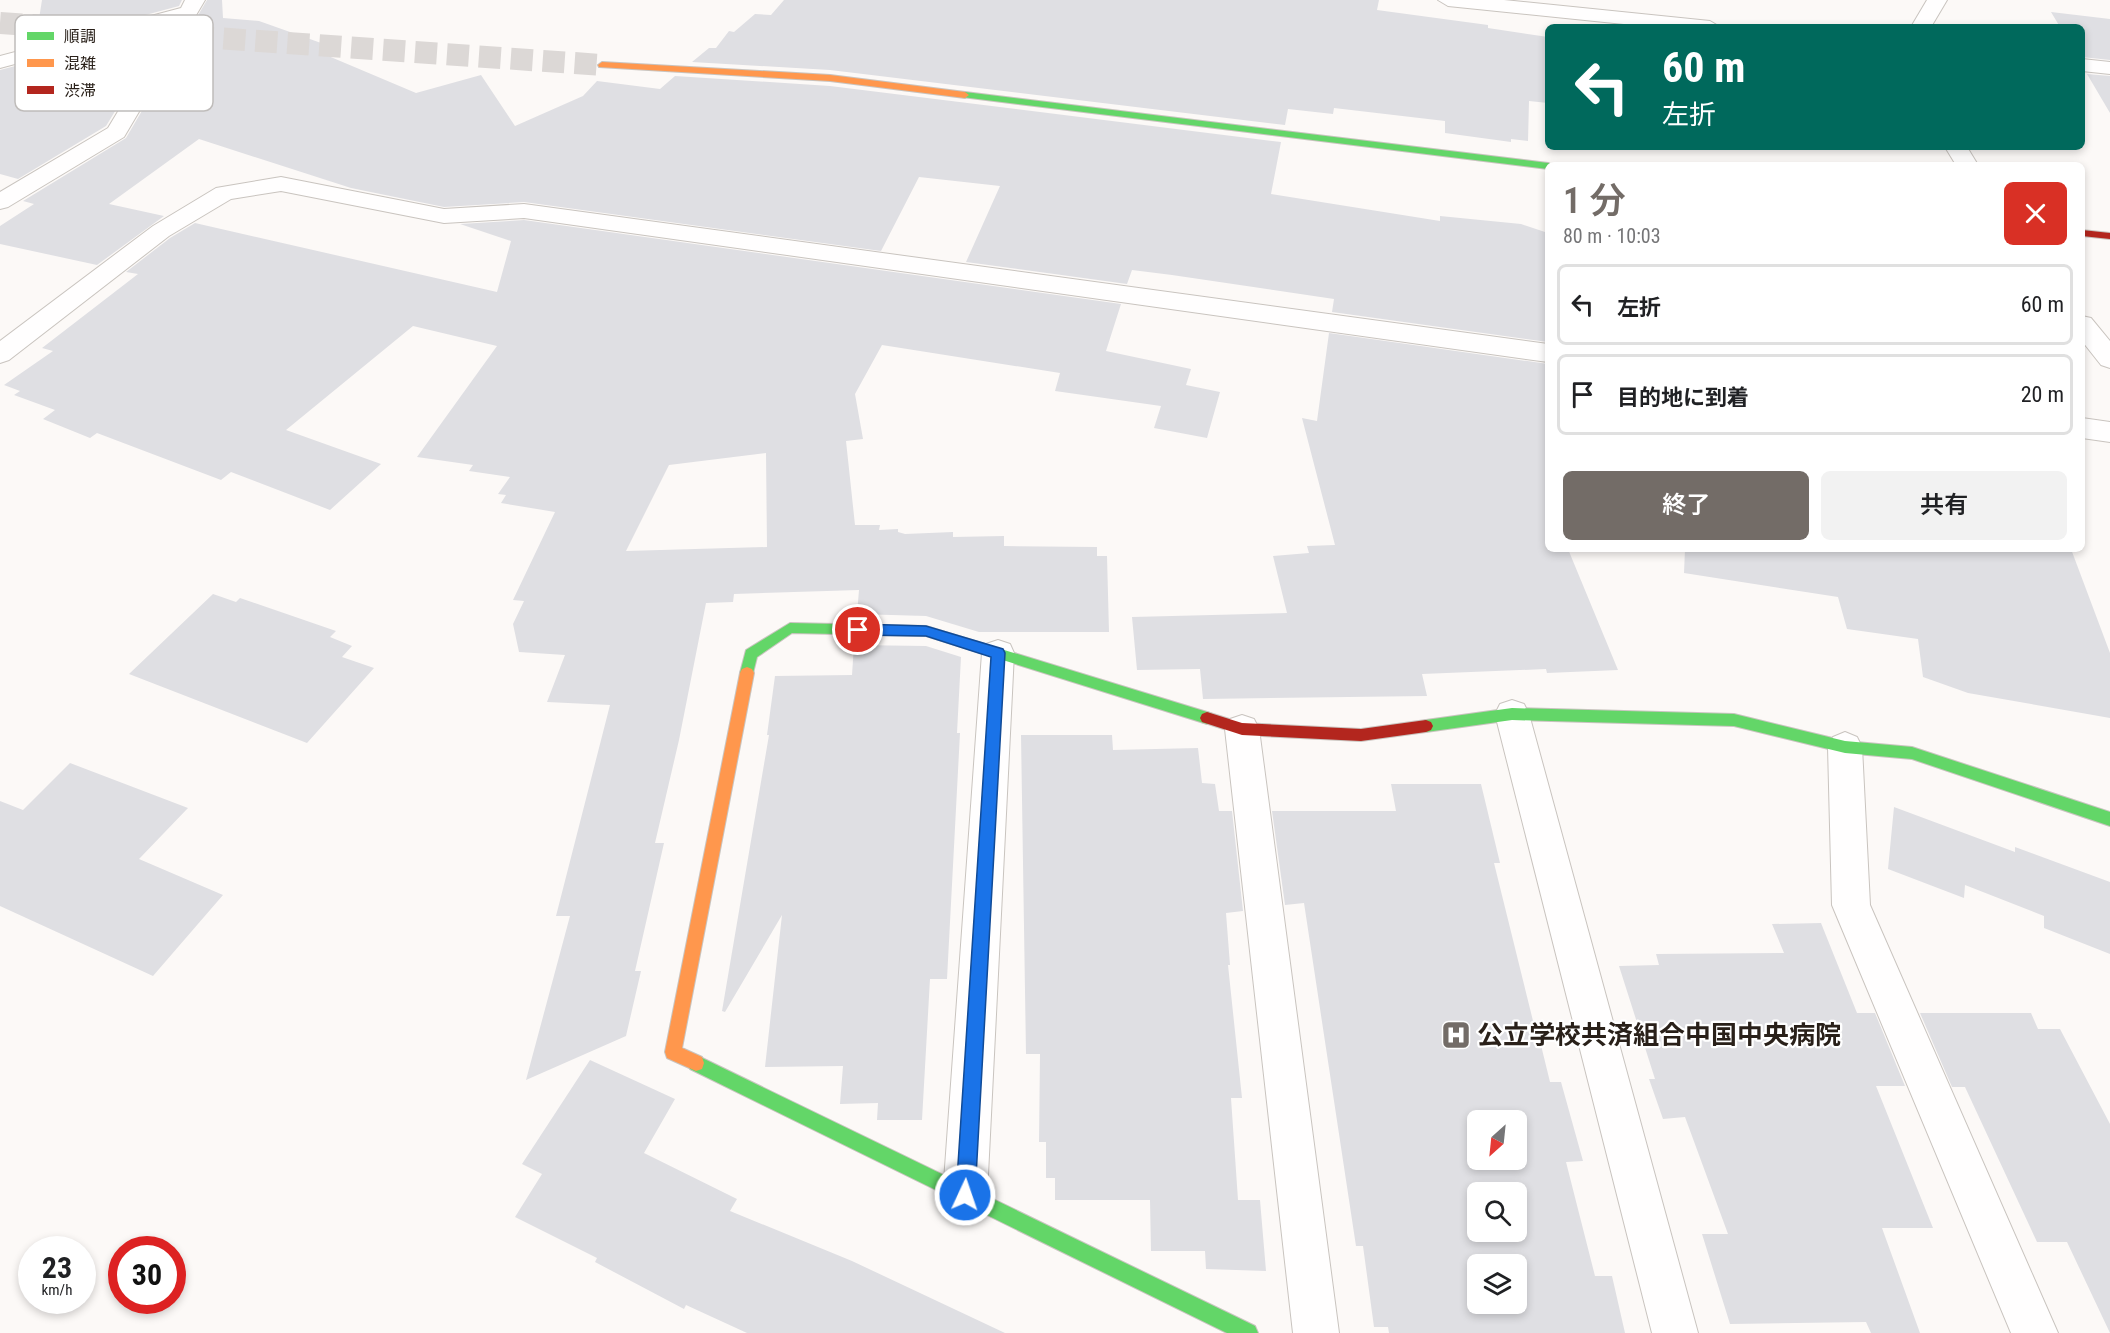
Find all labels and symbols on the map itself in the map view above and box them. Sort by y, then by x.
legend [15,15,213,111]
text: 順調 [64,27,96,46]
text: 混雑 [64,54,96,73]
text: 渋滞 [64,81,96,100]
pin [832,604,883,655]
hospital icon: 公立学校共済組合中国中央病院 [1440,1019,1472,1051]
place label: 公立学校共済組合中国中央病院 [1477,1020,1841,1050]
north arrow [1467,1110,1527,1170]
position arrow [933,1163,997,1227]
speed limit sign: 30 [108,1236,186,1314]

